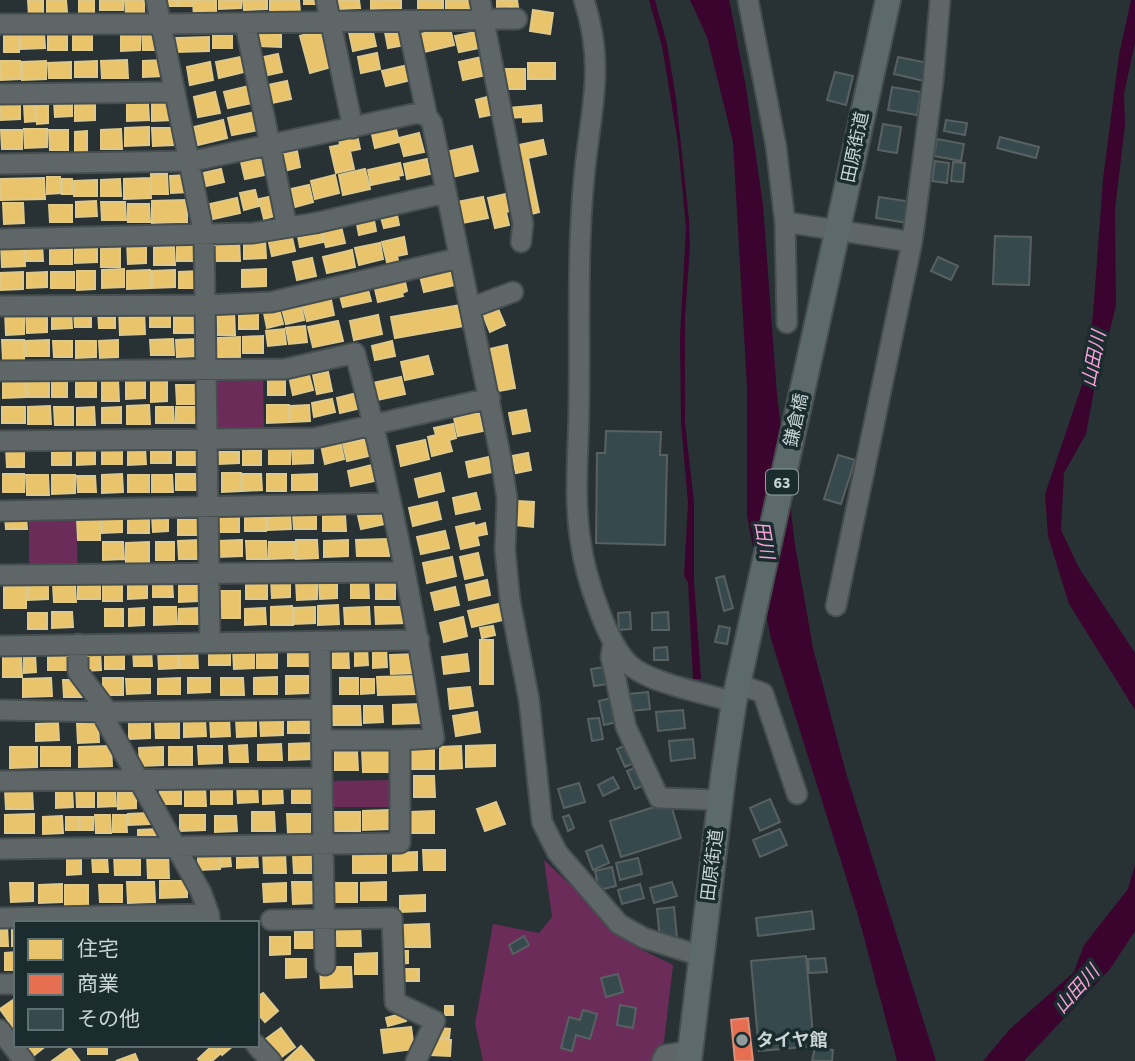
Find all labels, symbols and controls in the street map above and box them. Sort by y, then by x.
street label: 田原街道 [836,109,875,185]
water label: 山田川 [1076,327,1114,390]
street label: 鎌倉橋 [779,391,814,449]
road number: 63 [766,470,798,495]
water label: 田川 [747,519,780,563]
street label: 田原街道 [696,828,729,902]
legend [14,921,259,1047]
text: 住宅 [77,934,119,964]
water label: 山田川 [1048,958,1108,1020]
text: 商業 [77,969,119,999]
text: その他 [77,1004,140,1034]
place label: タイヤ館 [756,1028,827,1053]
marker: タイヤ館 [734,1032,750,1048]

